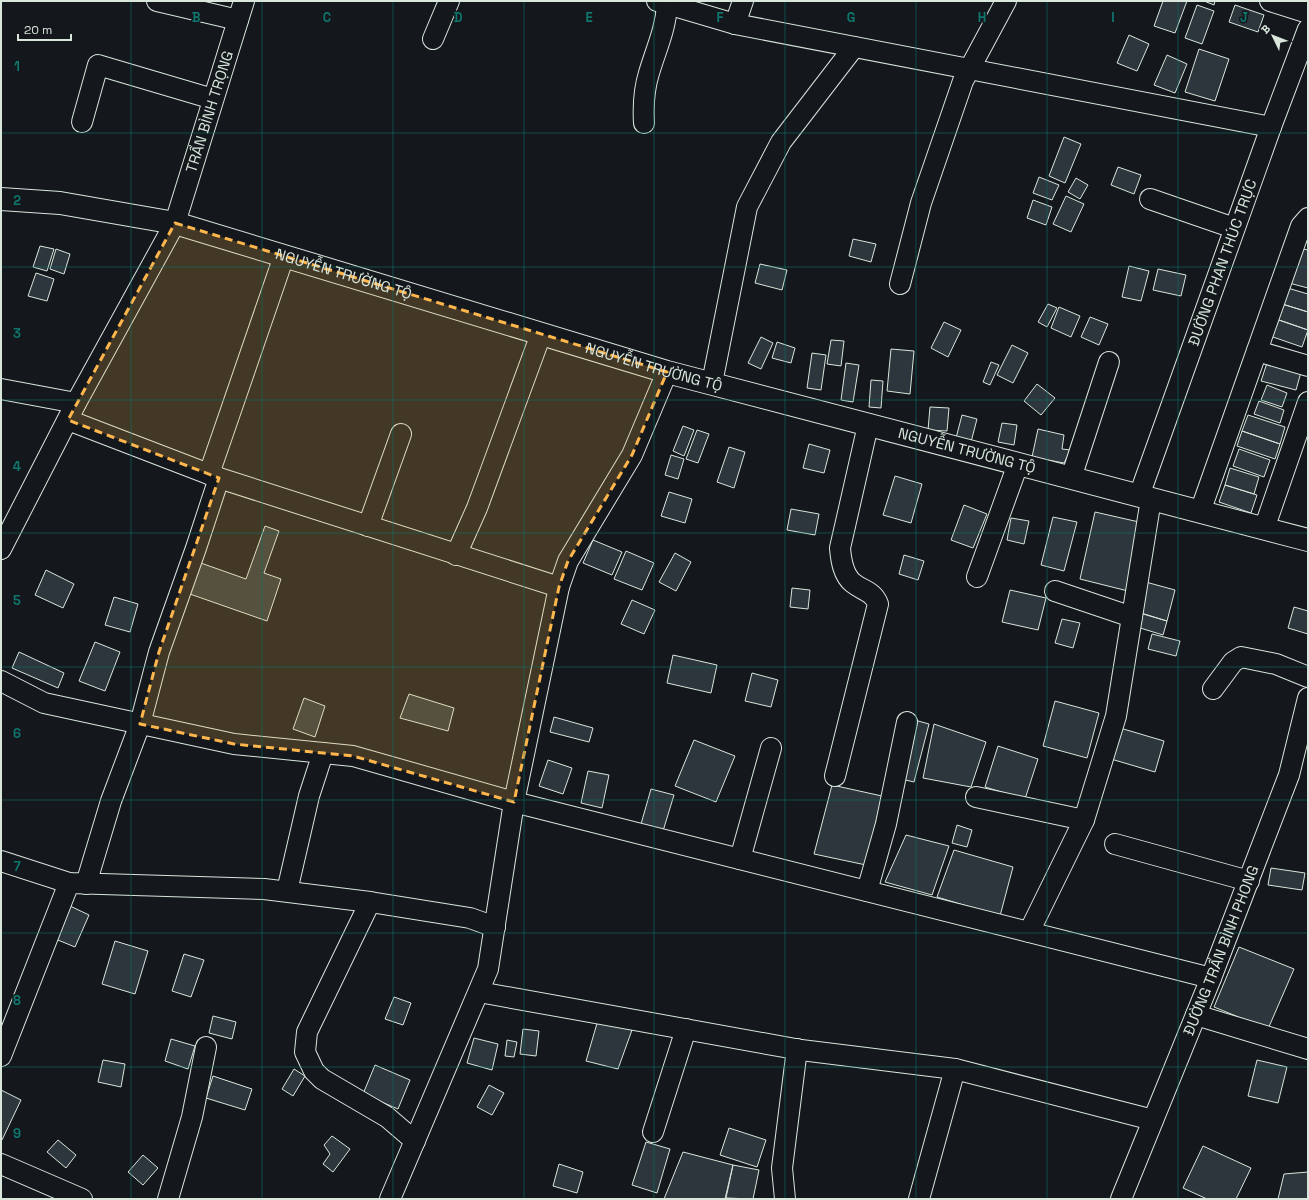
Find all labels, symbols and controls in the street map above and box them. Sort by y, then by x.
text: B [192,9,201,26]
text: C [323,9,331,26]
text: D [454,9,463,26]
text: E [585,9,593,26]
text: F [717,9,724,26]
text: G [847,9,855,26]
text: H [978,9,986,26]
text: I [1111,9,1115,26]
text: J [1240,9,1248,26]
scale bar [18,16,71,42]
north arrow [1253,16,1293,56]
text: 20 m [24,22,52,38]
text: B [1258,22,1273,37]
street label: TRẦN BÌNH TRỌNG [181,48,237,175]
text: 1 [14,58,20,75]
street label: ĐƯỜNG PHAN THÚC TRỰC [1184,176,1261,348]
text: 2 [13,192,21,209]
street label: NGUYỄN TRƯỜNG TỘ [273,244,414,303]
text: 3 [13,325,21,342]
street label: NGUYỄN TRƯỜNG TỘ [583,338,724,395]
street label: NGUYỄN TRƯỜNG TỘ [896,423,1038,477]
text: 4 [13,458,21,475]
text: 5 [13,592,21,609]
text: 6 [13,725,21,742]
text: 7 [13,858,21,875]
street label: ĐƯỜNG TRẦN BÌNH PHONG [1179,862,1262,1038]
text: 8 [13,992,21,1009]
text: 9 [13,1125,21,1142]

